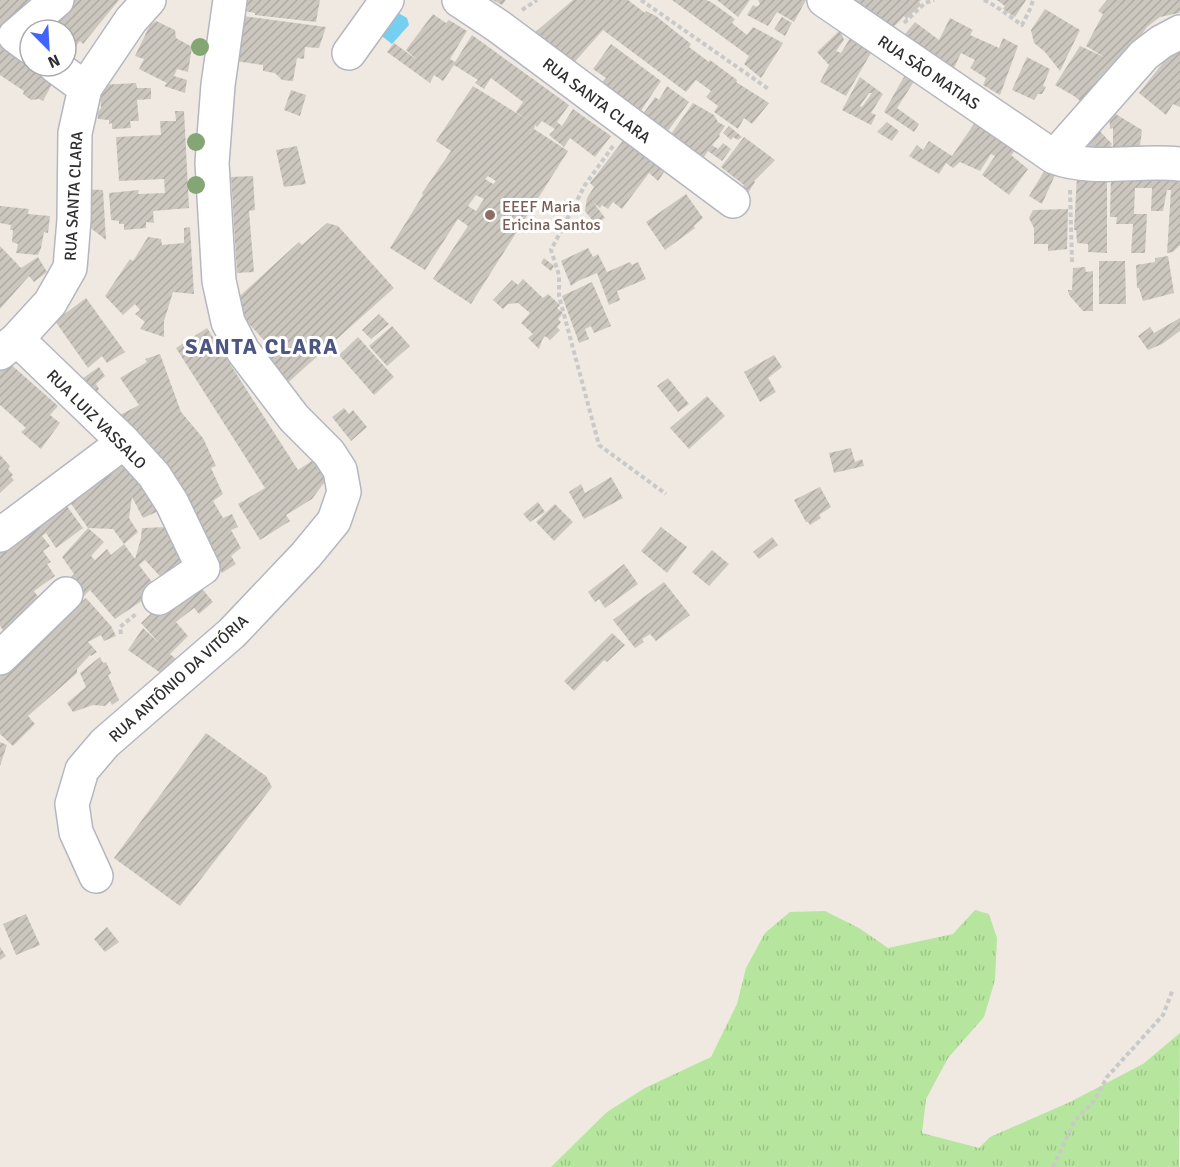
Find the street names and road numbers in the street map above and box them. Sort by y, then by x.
street label: RUA SÃO MATIAS [874,31,983,114]
street label: RUA SANTA CLARA [539,54,654,148]
street label: RUA SANTA CLARA [61,130,87,261]
street label: RUA LUIZ VASSALO [42,366,150,474]
street label: RUA ANTÔNIO DA VITÓRIA [105,611,253,747]

